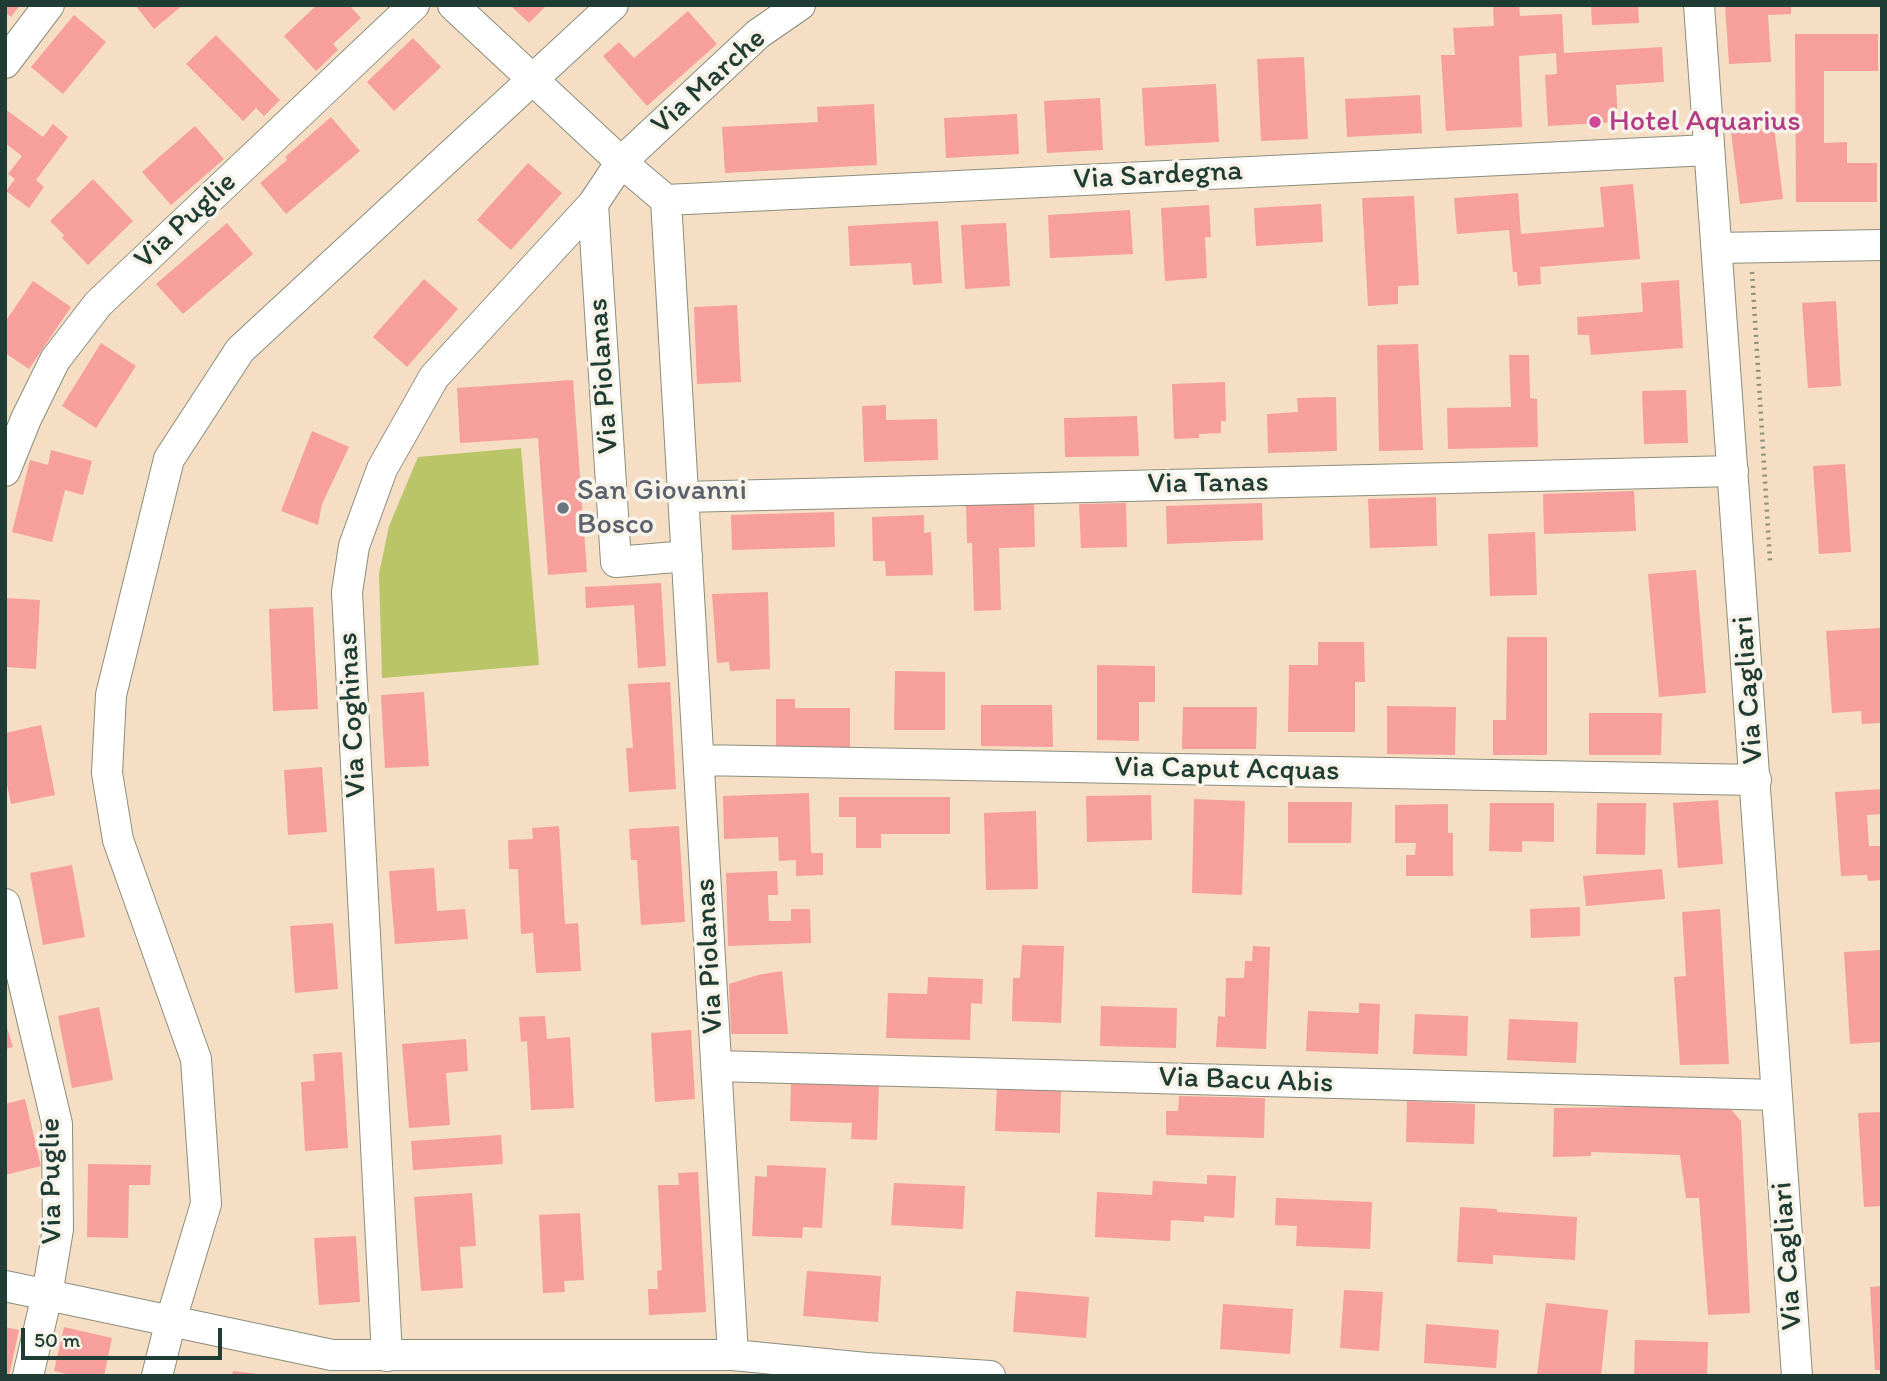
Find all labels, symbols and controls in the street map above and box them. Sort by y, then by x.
street label: Via Marche [644,21,774,143]
place label: Hotel Aquarius [1609,104,1801,140]
marker: Hotel Aquarius [1587,114,1603,130]
street label: Via Sardegna [1072,154,1244,198]
street label: Via Puglie [127,165,245,277]
street label: Via Piolanas [581,297,627,455]
street label: Via Tanas [1147,465,1269,503]
place label: San Giovanni Bosco [577,473,747,544]
marker: San Giovanni Bosco [555,500,571,516]
street label: Via Cagliari [1726,615,1772,765]
street label: Via Coghinas [331,631,375,799]
street label: Via Caput Acquas [1114,750,1340,790]
street label: Via Piolanas [688,877,732,1035]
street label: Via Bacu Abis [1158,1060,1334,1102]
street label: Via Puglie [33,1117,71,1245]
street label: Via Cagliari [1765,1181,1811,1331]
scale bar [24,1314,226,1358]
text: 50 m [34,1327,80,1352]

